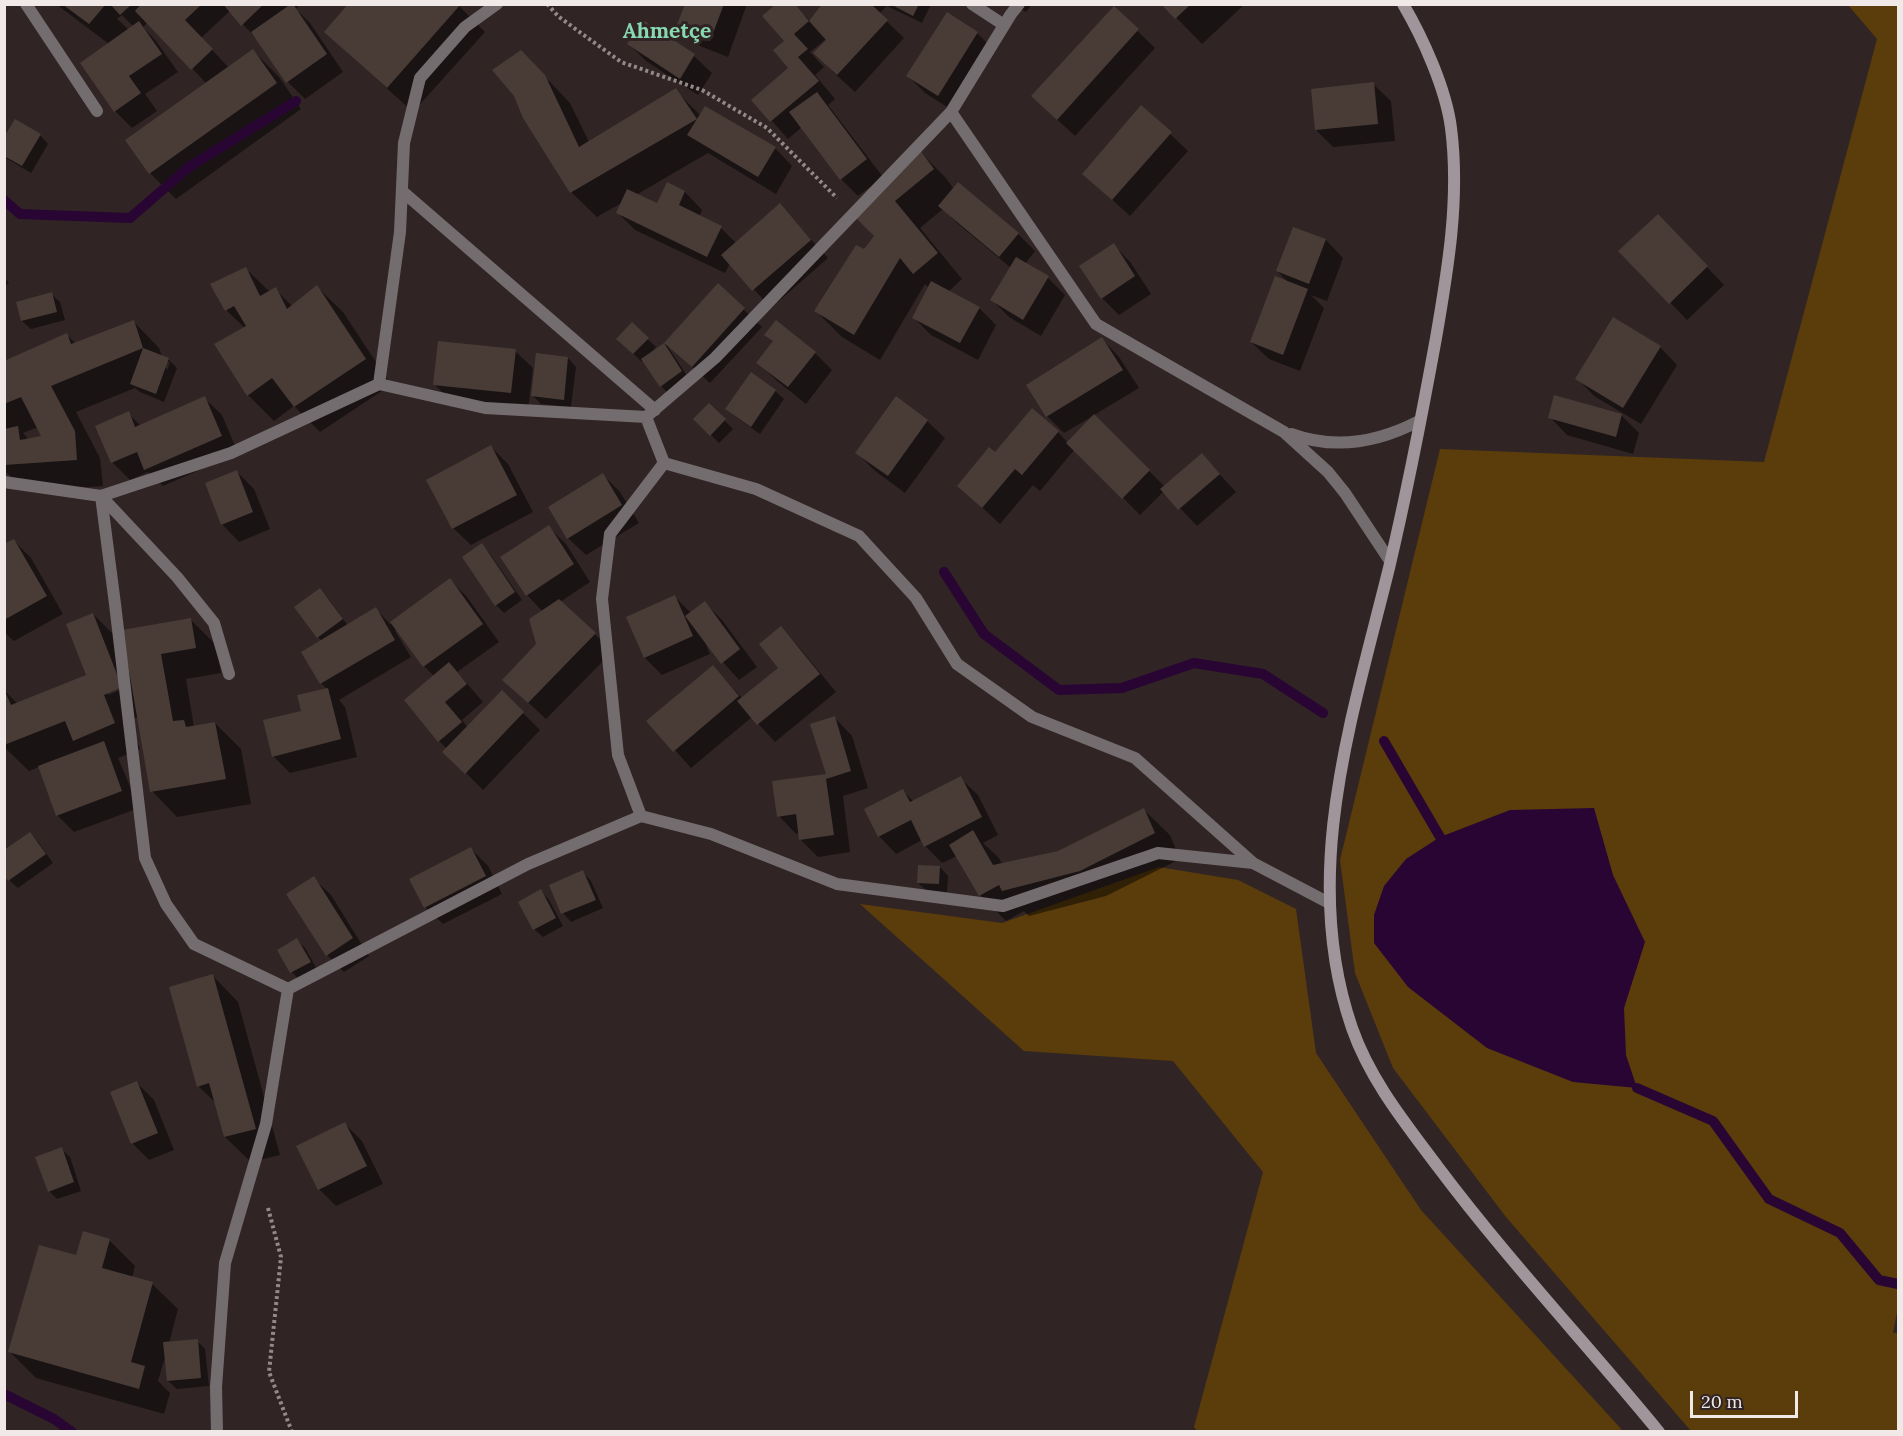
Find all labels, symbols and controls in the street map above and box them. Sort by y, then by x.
district label: Ahmetçe [623,19,711,45]
scale bar [1693,1379,1801,1417]
text: 20 m [1701,1390,1743,1413]

